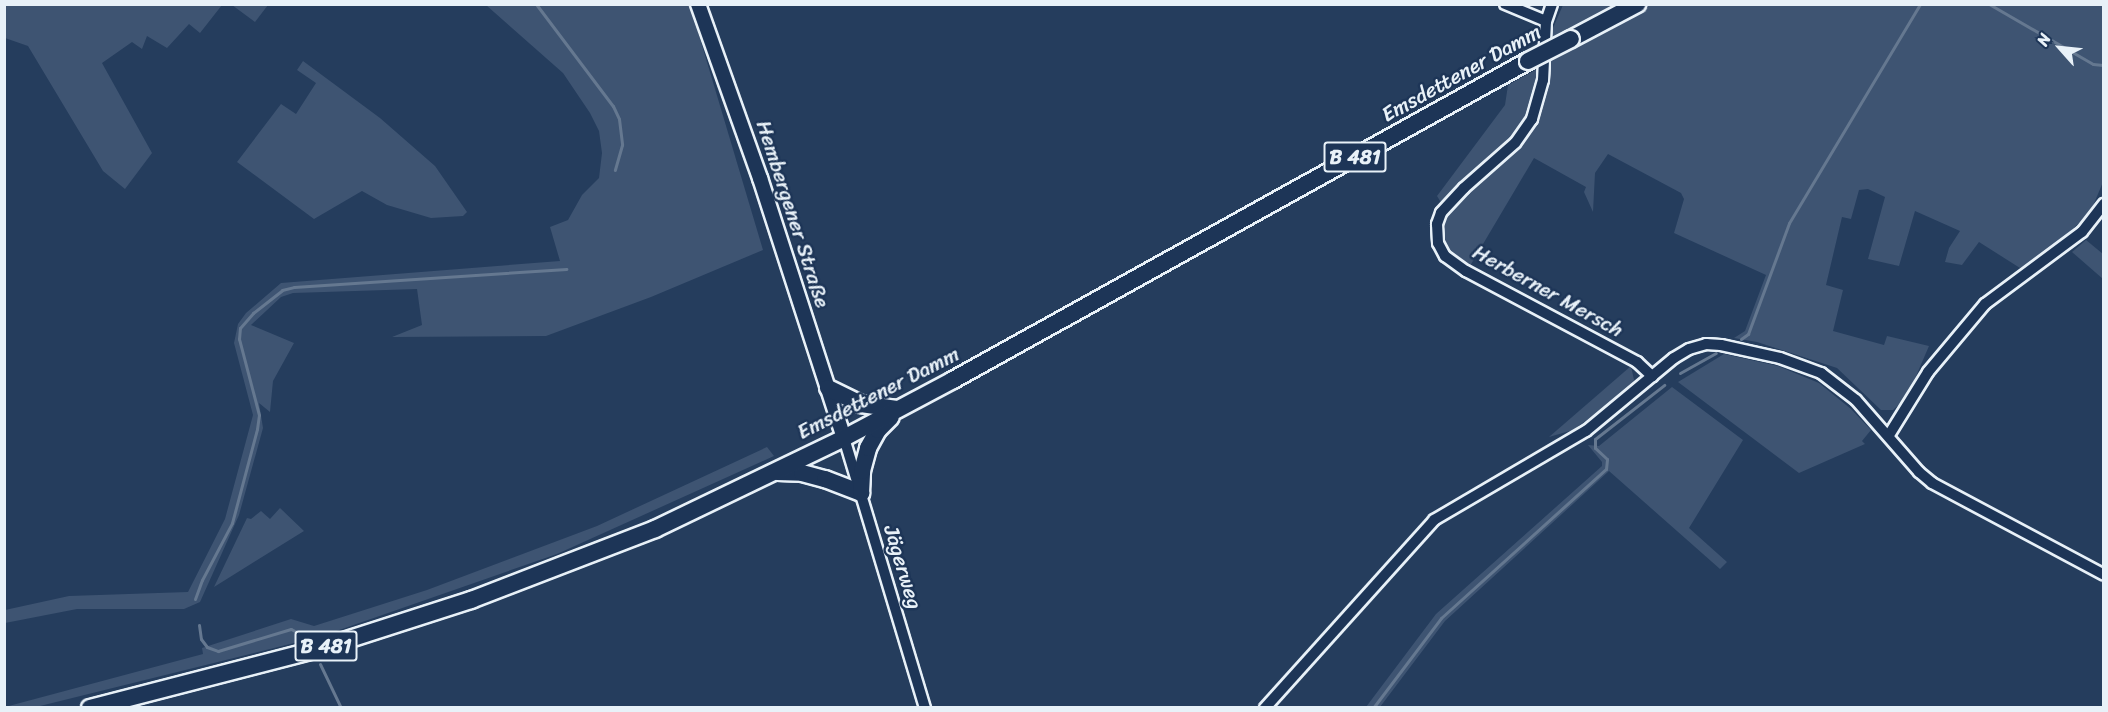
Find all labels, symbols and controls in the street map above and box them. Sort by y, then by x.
north arrow [2030,18,2090,78]
street label: Emsdettener Damm [1377,19,1545,127]
text: N [2028,28,2059,51]
street label: Hembergener Straße [751,117,835,311]
road number: B 481 [1324,140,1386,174]
street label: Herberner Mersch [1468,239,1628,343]
street label: Emsdettener Damm [793,341,963,445]
street label: Jägerweg [878,522,928,612]
road number: B 481 [294,629,358,663]

